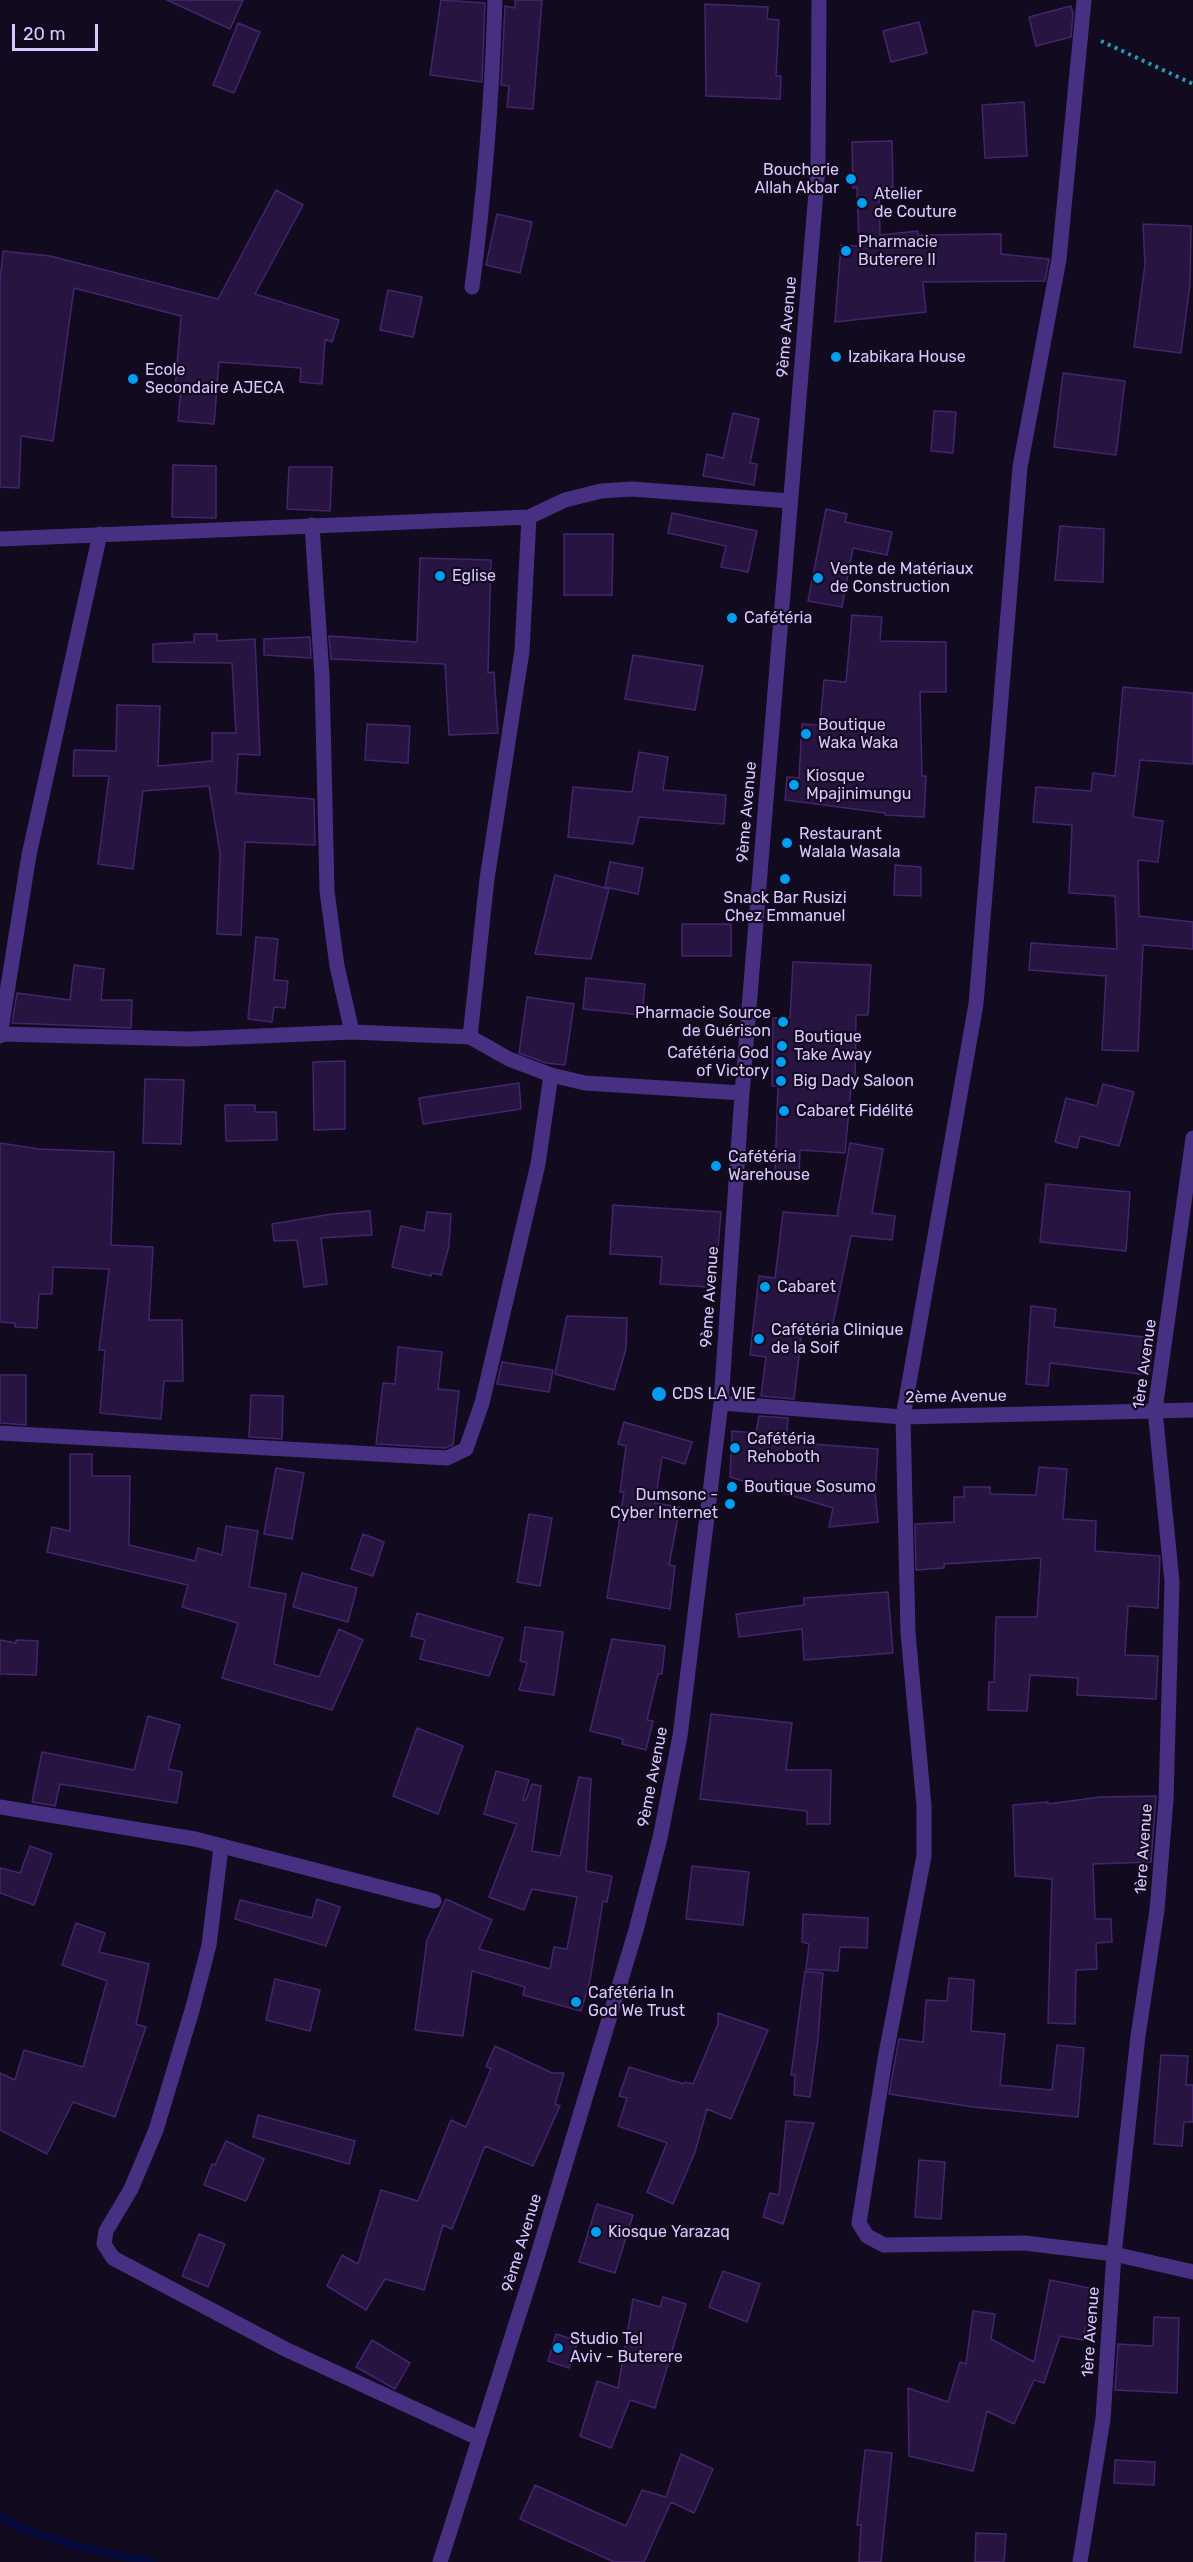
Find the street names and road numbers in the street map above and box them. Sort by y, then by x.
street label: 9ème Avenue [773,276,801,378]
street label: 9ème Avenue [733,761,761,863]
street label: 9ème Avenue [697,1246,723,1348]
street label: 1ère Avenue [1129,1318,1161,1410]
street label: 2ème Avenue [905,1387,1007,1407]
street label: 9ème Avenue [634,1725,672,1829]
street label: 1ère Avenue [1131,1803,1157,1895]
street label: 9ème Avenue [498,2192,546,2294]
street label: 1ère Avenue [1078,2286,1104,2378]

